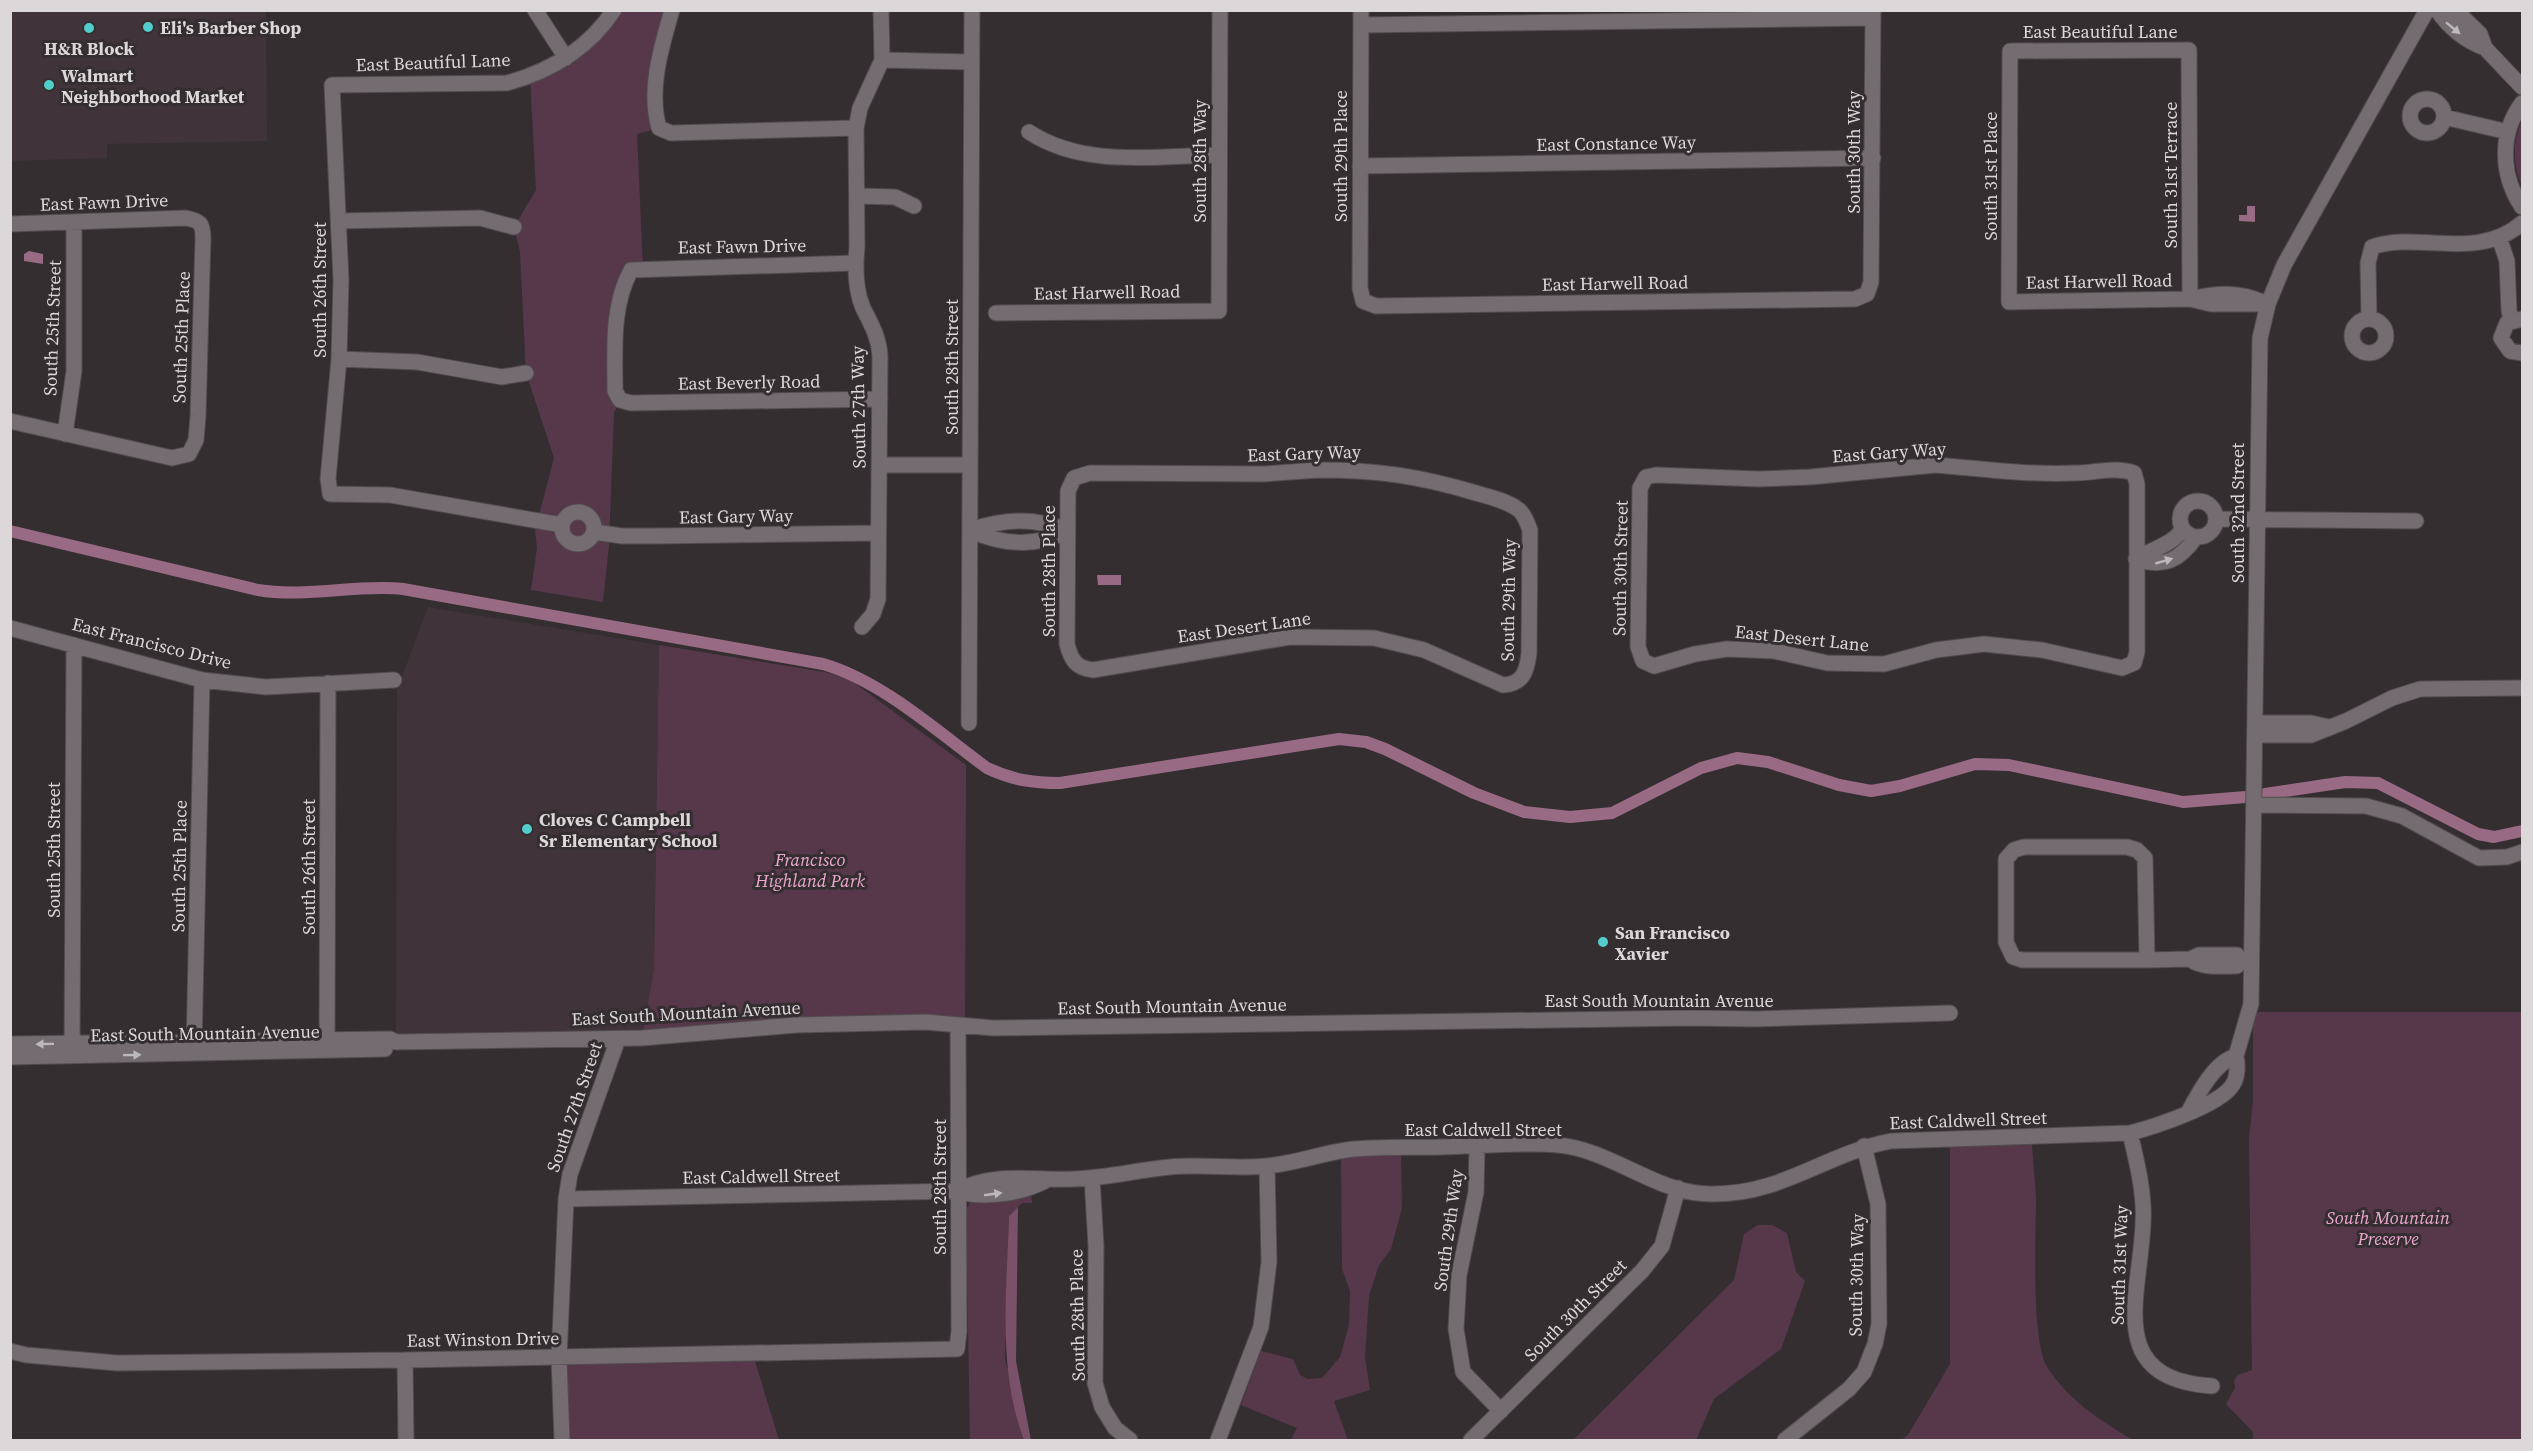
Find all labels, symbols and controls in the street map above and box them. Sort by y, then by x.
place label: Eli's Barber Shop [160,15,301,40]
street label: East Beautiful Lane [2022,19,2178,44]
marker: Eli's Barber Shop [141,20,155,34]
marker: H&R Block [82,21,96,35]
one-way arrow [2446,21,2461,33]
place label: H&R Block [44,36,134,61]
street label: East Beautiful Lane [355,47,511,77]
place label: Walmart Neighborhood Market [61,63,245,109]
marker: Walmart Neighborhood Market [42,78,56,92]
street label: South 29th Place [1328,90,1353,222]
street label: South 30th Way [1841,90,1866,213]
street label: South 28th Way [1187,99,1212,222]
street label: South 31st Terrace [2158,102,2183,248]
street label: South 31st Place [1978,111,2003,241]
street label: East Constance Way [1536,129,1697,157]
street label: East Fawn Drive [39,187,169,217]
street label: South 26th Street [307,222,332,358]
street label: East Fawn Drive [677,232,807,260]
street label: South 25th Street [37,260,67,396]
street label: East Harwell Road [2025,267,2173,295]
street label: East Harwell Road [1541,269,1689,297]
street label: South 25th Place [166,271,196,403]
street label: East Harwell Road [1033,278,1181,306]
street label: South 28th Street [939,299,964,435]
street label: South 27th Way [844,345,872,469]
street label: East Beverly Road [677,368,821,396]
street label: East Gary Way [1831,435,1948,468]
street label: East Gary Way [1247,438,1362,467]
street label: South 32nd Street [2225,443,2250,583]
street label: South 30th Street [1606,500,1634,636]
street label: East Gary Way [679,502,794,529]
street label: South 28th Place [1036,505,1061,637]
street label: South 29th Way [1494,538,1522,662]
one-way arrow [2154,556,2173,566]
street label: East Desert Lane [1176,605,1312,649]
street label: East Francisco Drive [70,611,234,675]
street label: East Desert Lane [1734,619,1870,657]
street label: South 25th Street [41,782,66,918]
street label: South 26th Street [296,799,321,935]
street label: South 25th Place [165,800,193,932]
place label: Cloves C Campbell Sr Elementary School [539,807,718,853]
marker: Cloves C Campbell Sr Elementary School [520,822,534,836]
park label: Francisco Highland Park [754,847,866,893]
place label: San Francisco Xavier [1615,920,1730,966]
marker: San Francisco Xavier [1596,935,1610,949]
street label: East South Mountain Avenue [1544,988,1774,1013]
street label: East South Mountain Avenue [1057,991,1287,1021]
street label: East South Mountain Avenue [571,995,801,1031]
street label: East South Mountain Avenue [90,1018,320,1048]
one-way arrow [35,1039,54,1048]
street label: South 27th Street [540,1039,608,1175]
one-way arrow [122,1050,141,1059]
street label: East Caldwell Street [1889,1105,2047,1135]
street label: East Caldwell Street [1404,1117,1562,1142]
street label: South 28th Street [927,1119,952,1255]
street label: East Caldwell Street [682,1162,840,1190]
street label: South 29th Way [1427,1167,1469,1293]
one-way arrow [984,1189,1003,1198]
street label: South 31st Way [2104,1204,2134,1325]
park label: South Mountain Preserve [2326,1205,2450,1251]
street label: South 30th Way [1842,1213,1870,1337]
street label: South 28th Place [1063,1249,1091,1381]
street label: South 30th Street [1518,1253,1632,1367]
street label: East Winston Drive [406,1325,560,1353]

